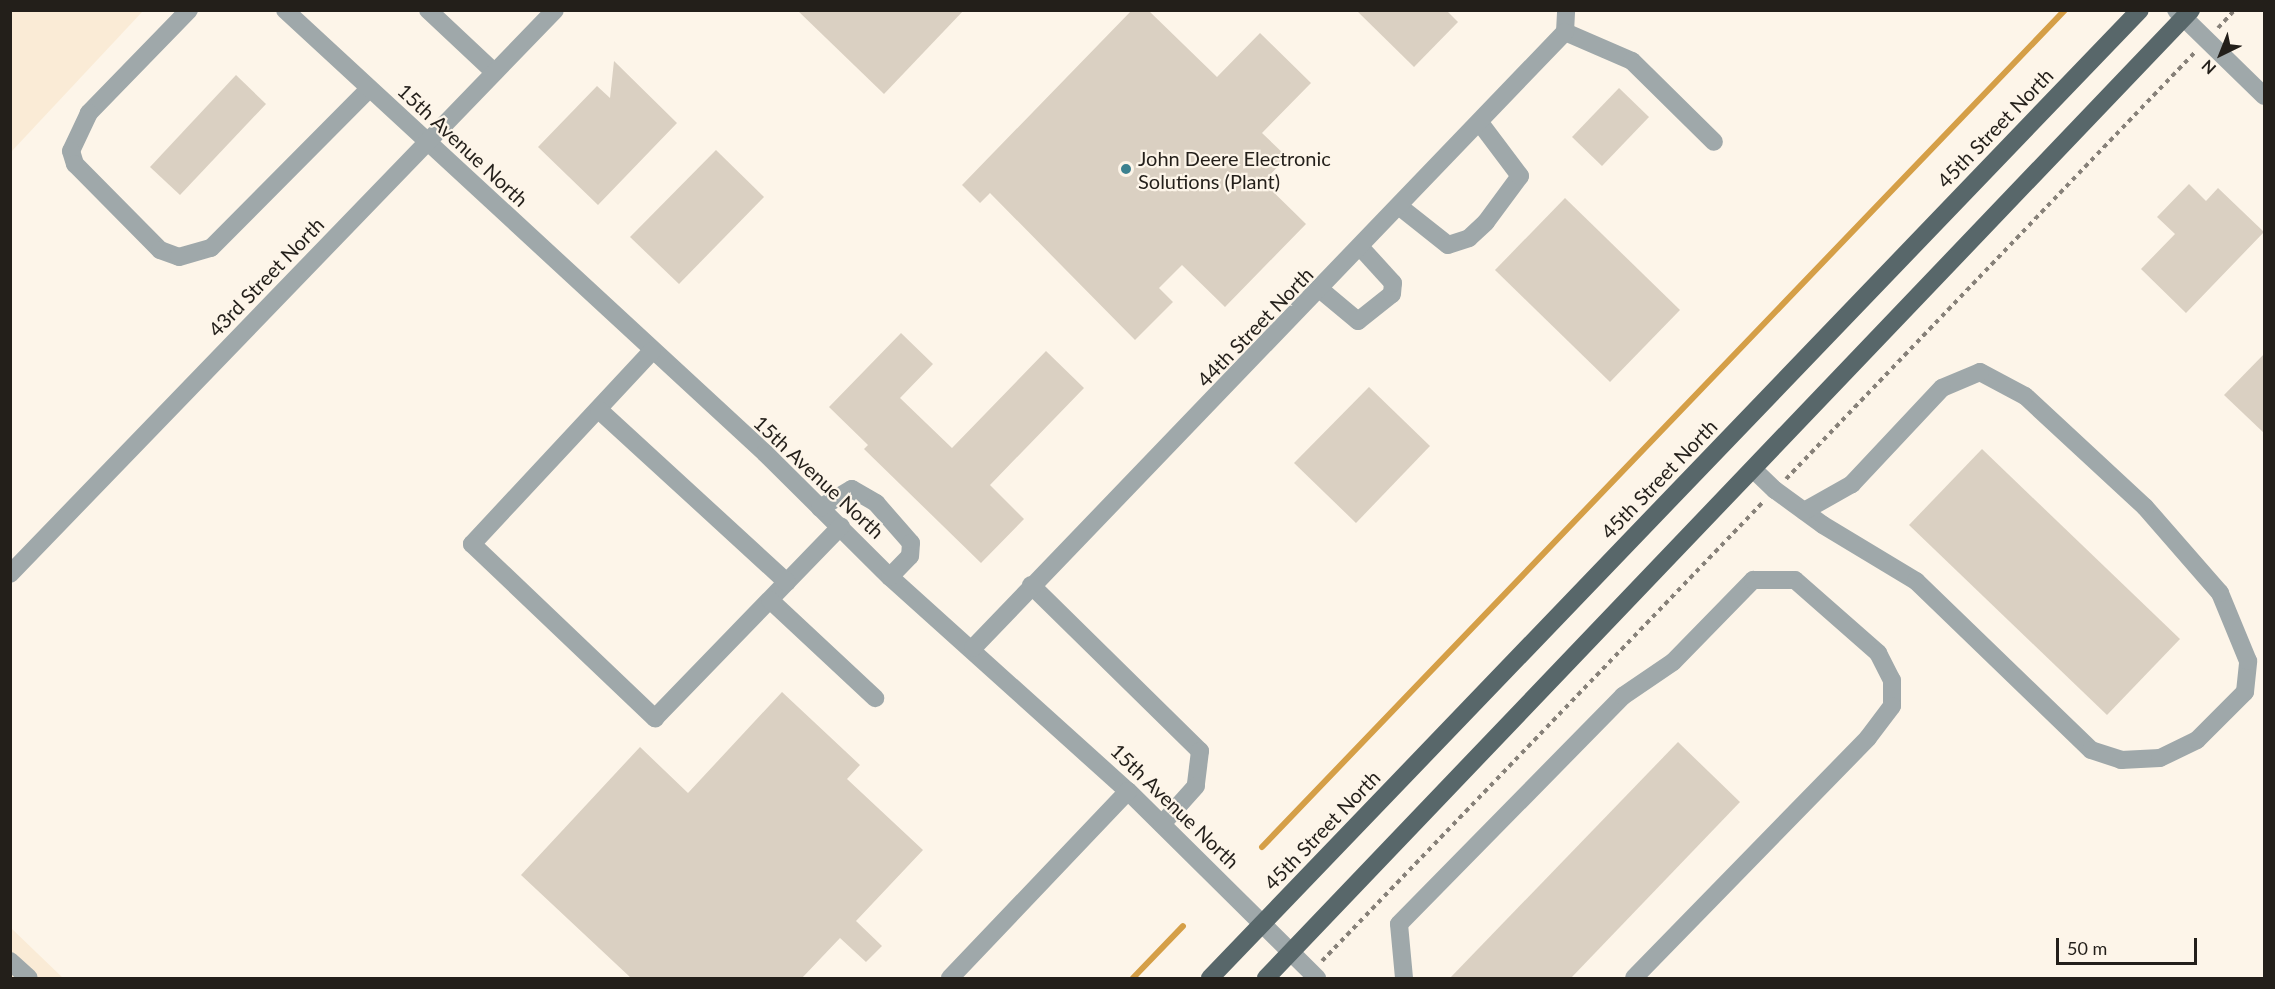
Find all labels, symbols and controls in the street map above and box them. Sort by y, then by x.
north arrow [2191,24,2251,84]
text: N [2197,56,2219,79]
street label: 45th Street North [1932,63,2058,193]
street label: 15th Avenue North [393,78,533,212]
place label: John Deere Electronic Solutions (Plant) [1138,146,1331,193]
marker: John Deere Electronic Solutions (Plant) [1119,162,1133,176]
street label: 43rd Street North [203,213,329,341]
street label: 44th Street North [1192,262,1318,392]
street label: 15th Avenue North [749,410,889,544]
street label: 45th Street North [1596,414,1722,544]
street label: 15th Avenue North [1106,738,1244,874]
street label: 45th Street North [1259,765,1385,895]
scale bar [2059,926,2200,964]
text: 50 m [2067,937,2107,959]

